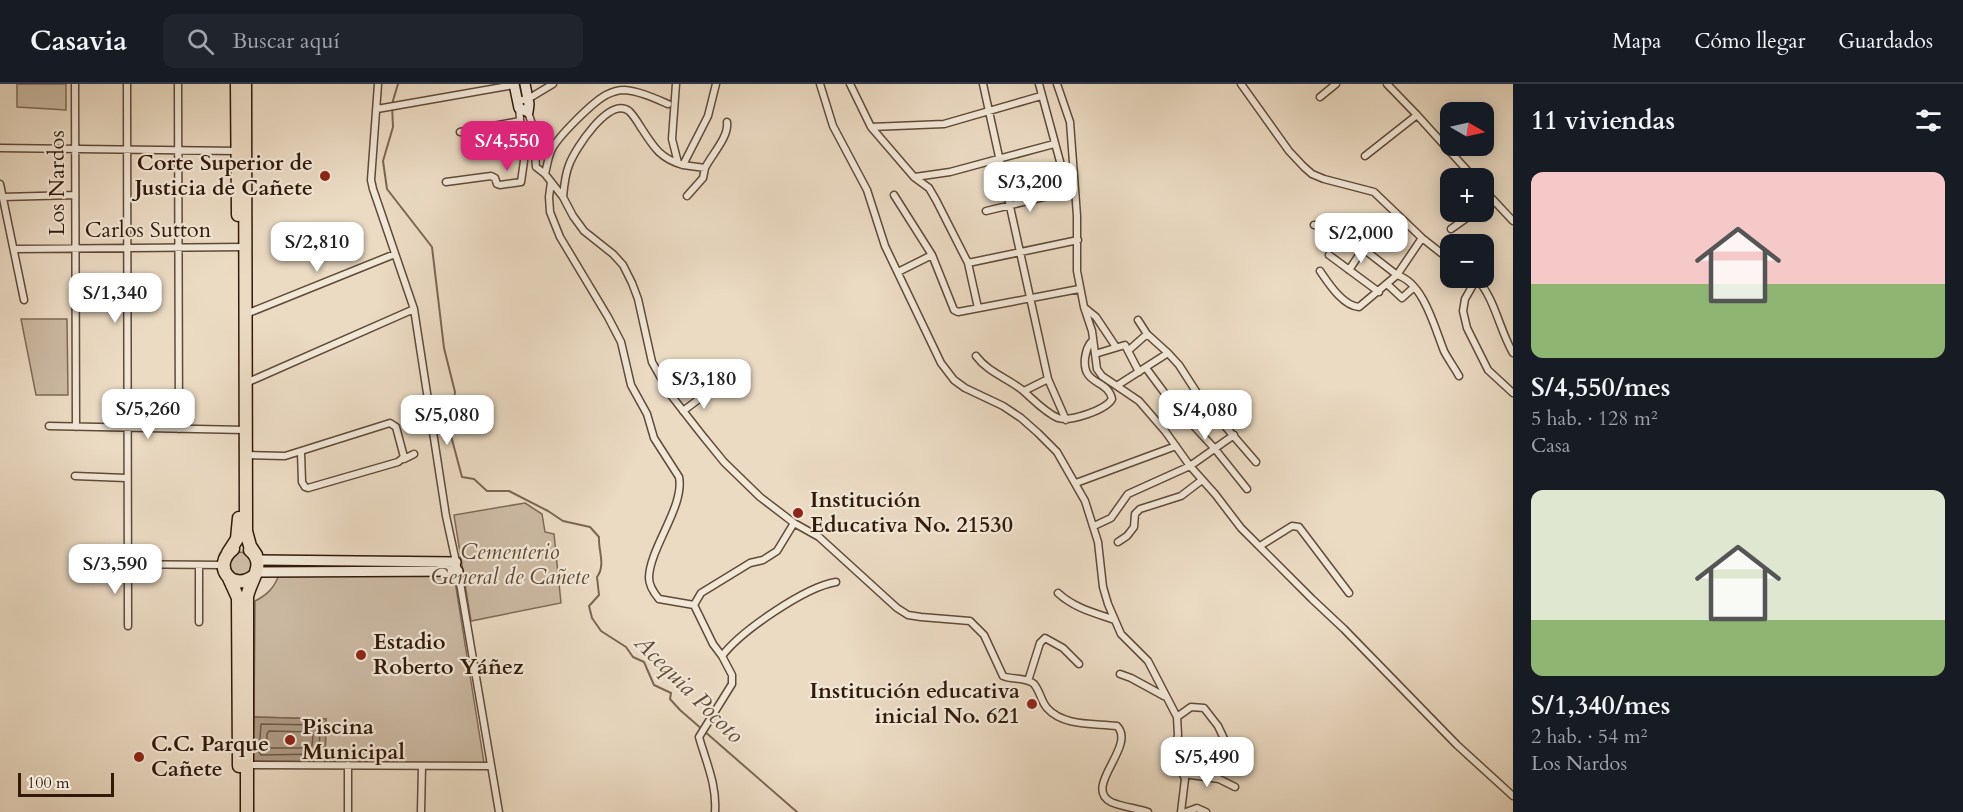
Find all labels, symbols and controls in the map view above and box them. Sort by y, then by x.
search box [163,14,583,68]
text: Casavia [30,22,127,60]
icon: search [184,25,217,58]
text: Buscar aquí [232,26,340,56]
text: Mapa [1612,27,1661,56]
text: Cómo llegar [1694,27,1805,56]
text: Guardados [1838,27,1933,56]
north arrow [1440,102,1494,156]
map controls [1440,102,1494,288]
text: 11 viviendas [1531,103,1675,138]
icon: filters [1912,104,1945,137]
pin: S/4,550 [452,121,562,172]
text: S/4,550 [475,127,539,154]
street label: Los Nardos [42,130,72,236]
place label: Corte Superior de Justicia de Cañete [132,148,313,203]
pin: S/3,200 [975,162,1085,213]
text: S/3,200 [998,168,1062,195]
button: + [1440,168,1494,222]
marker: Corte Superior de Justicia de Cañete [318,169,332,183]
icon: home [1684,211,1792,319]
pin: S/2,000 [1306,213,1416,264]
street label: Carlos Sutton [85,215,212,245]
text: S/2,000 [1329,219,1393,246]
pin: S/2,810 [262,222,372,273]
text: S/2,810 [285,228,349,255]
button: − [1440,234,1494,288]
pin: S/1,340 [60,273,170,324]
text: S/1,340 [83,279,147,306]
pin: S/3,180 [649,359,759,410]
text: S/3,180 [672,365,736,392]
text: S/4,550/mes [1531,370,1670,405]
pin: S/5,260 [93,389,203,440]
pin: S/4,080 [1150,390,1260,441]
text: S/5,260 [116,395,180,422]
pin: S/5,080 [392,395,502,446]
text: S/4,080 [1173,396,1237,423]
text: S/5,080 [415,401,479,428]
text: 5 hab. · 128 m² [1531,405,1658,432]
text: Casa [1531,432,1570,459]
place label: Institución Educativa No. 21530 [810,485,1013,540]
marker: Institución Educativa No. 21530 [791,506,805,520]
icon: home [1684,529,1792,637]
park label: Cementerio General de Cañete [431,537,590,592]
pin: S/3,590 [60,544,170,595]
text: S/3,590 [83,550,147,577]
water label: Acequia Pocoto [626,626,751,751]
place label: Estadio Roberto Yáñez [373,627,524,682]
marker: Estadio Roberto Yáñez [354,648,368,662]
place label: Institución educativa inicial No. 621 [809,676,1020,731]
text: S/1,340/mes [1531,688,1670,723]
marker: Institución educativa inicial No. 621 [1025,697,1039,711]
place label: Piscina Municipal [302,712,405,767]
text: 2 hab. · 54 m² [1531,723,1647,750]
place label: C.C. Parque Cañete [151,729,269,784]
marker: Piscina Municipal [283,733,297,747]
pin: S/5,490 [1152,737,1262,788]
text: S/5,490 [1175,743,1239,770]
marker: C.C. Parque Cañete [132,750,146,764]
text: Los Nardos [1531,750,1627,777]
scale bar [18,770,114,798]
text: 100 m [27,772,69,794]

